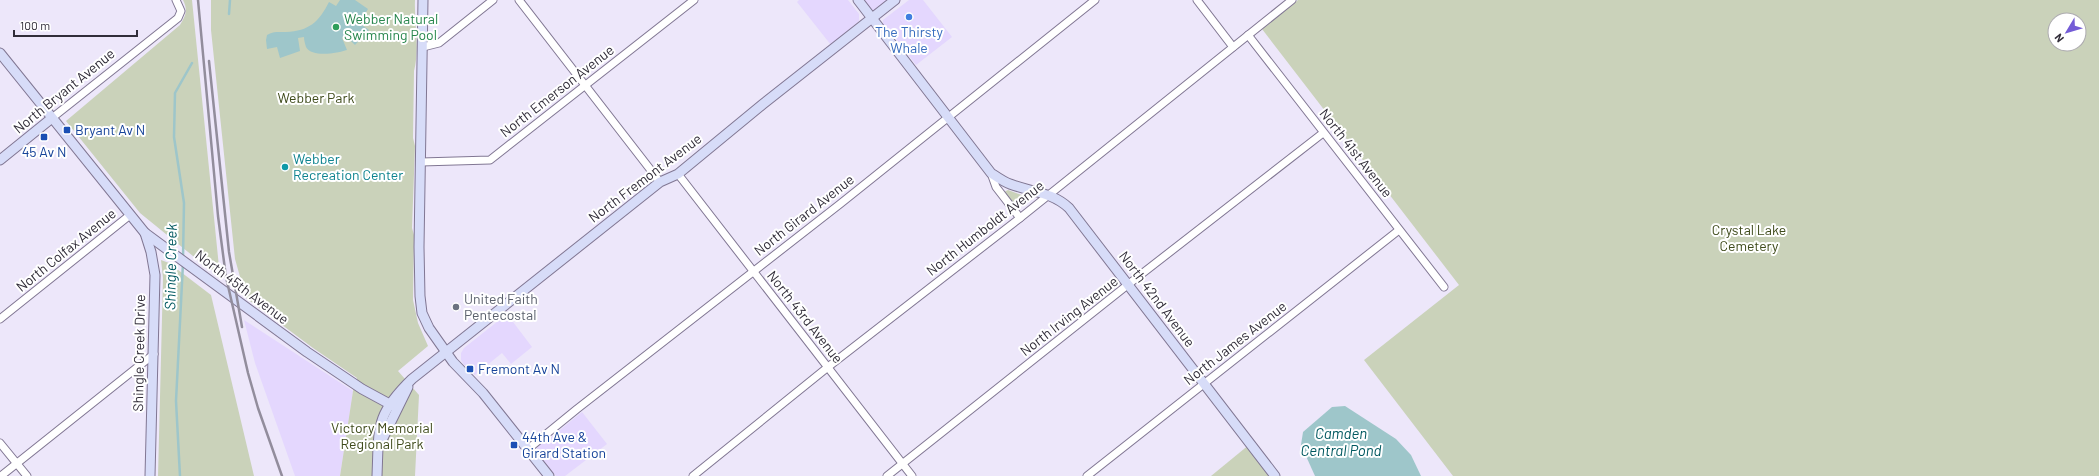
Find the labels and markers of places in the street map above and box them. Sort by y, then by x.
place label: Webber Natural Swimming Pool [344,10,438,43]
marker: The Thirsty Whale [904,12,914,22]
marker: Webber Natural Swimming Pool [331,22,341,32]
place label: The Thirsty Whale [875,23,944,56]
place label: Bryant Av N [75,121,145,138]
marker: Bryant Av N [62,125,72,135]
marker: 45 Av N [39,132,49,142]
place label: 45 Av N [22,143,66,160]
place label: Webber Recreation Center [293,150,403,183]
marker: Webber Recreation Center [280,162,290,172]
place label: United Faith Pentecostal [464,290,538,323]
marker: United Faith Pentecostal [451,302,461,312]
place label: Fremont Av N [478,360,560,377]
marker: Fremont Av N [465,364,475,374]
place label: 44th Ave & Girard Station [522,428,606,461]
marker: 44th Ave & Girard Station [509,440,519,450]

